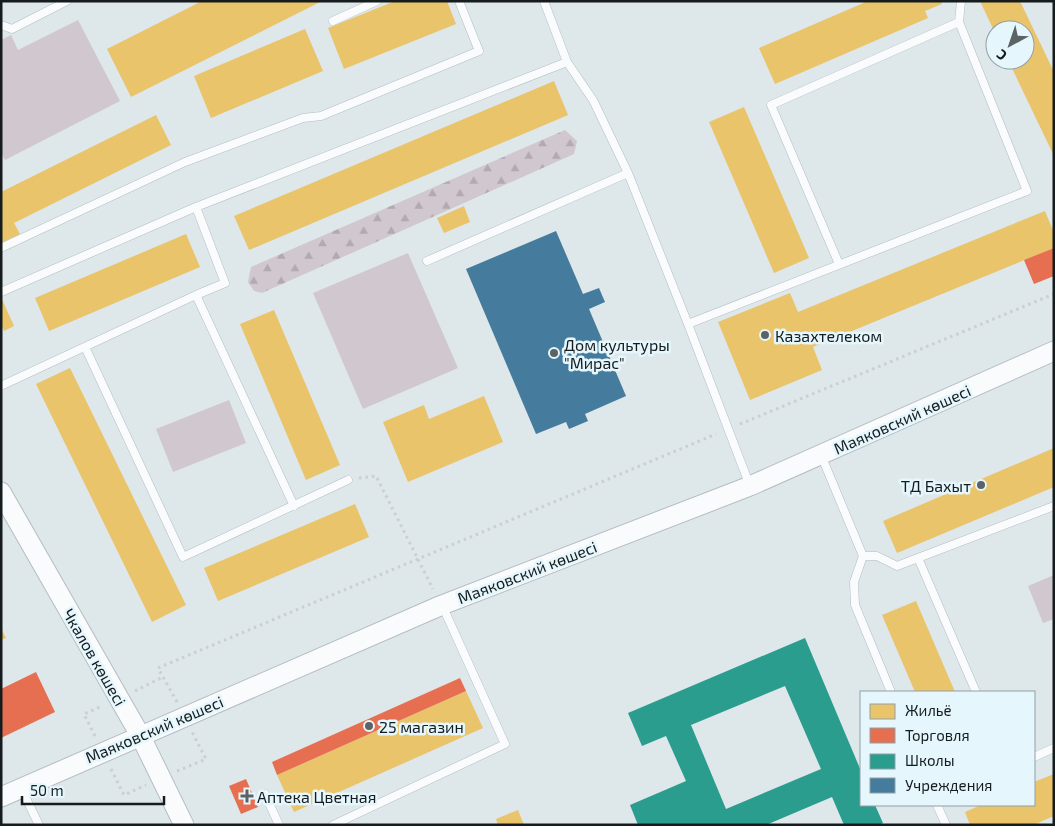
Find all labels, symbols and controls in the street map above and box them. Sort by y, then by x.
north arrow [985,20,1035,70]
text: С [993,46,1010,64]
place label: Казахтелеком [775,326,882,345]
marker: Казахтелеком [759,329,771,341]
place label: Дом культуры "Мирас" [564,335,670,372]
marker: Дом культуры "Мирас" [548,347,560,359]
street label: Маяковский көшесі [831,380,973,458]
place label: ТД Бахыт [901,476,971,495]
marker: ТД Бахыт [975,479,987,491]
street label: Маяковский көшесі [455,537,599,607]
street label: Чкалов көшесі [60,605,130,709]
street label: Маяковский көшесі [82,691,226,767]
legend [860,691,1035,806]
text: Жильё [905,701,952,719]
place label: 25 магазин [379,717,464,736]
marker: 25 магазин [363,720,375,732]
text: Торговля [905,726,970,744]
text: Школы [905,751,955,769]
scale bar [22,774,165,806]
text: Учреждения [905,776,992,794]
text: 50 m [30,781,64,799]
place label: Аптека Цветная [257,787,376,806]
marker: Аптека Цветная [241,790,253,802]

